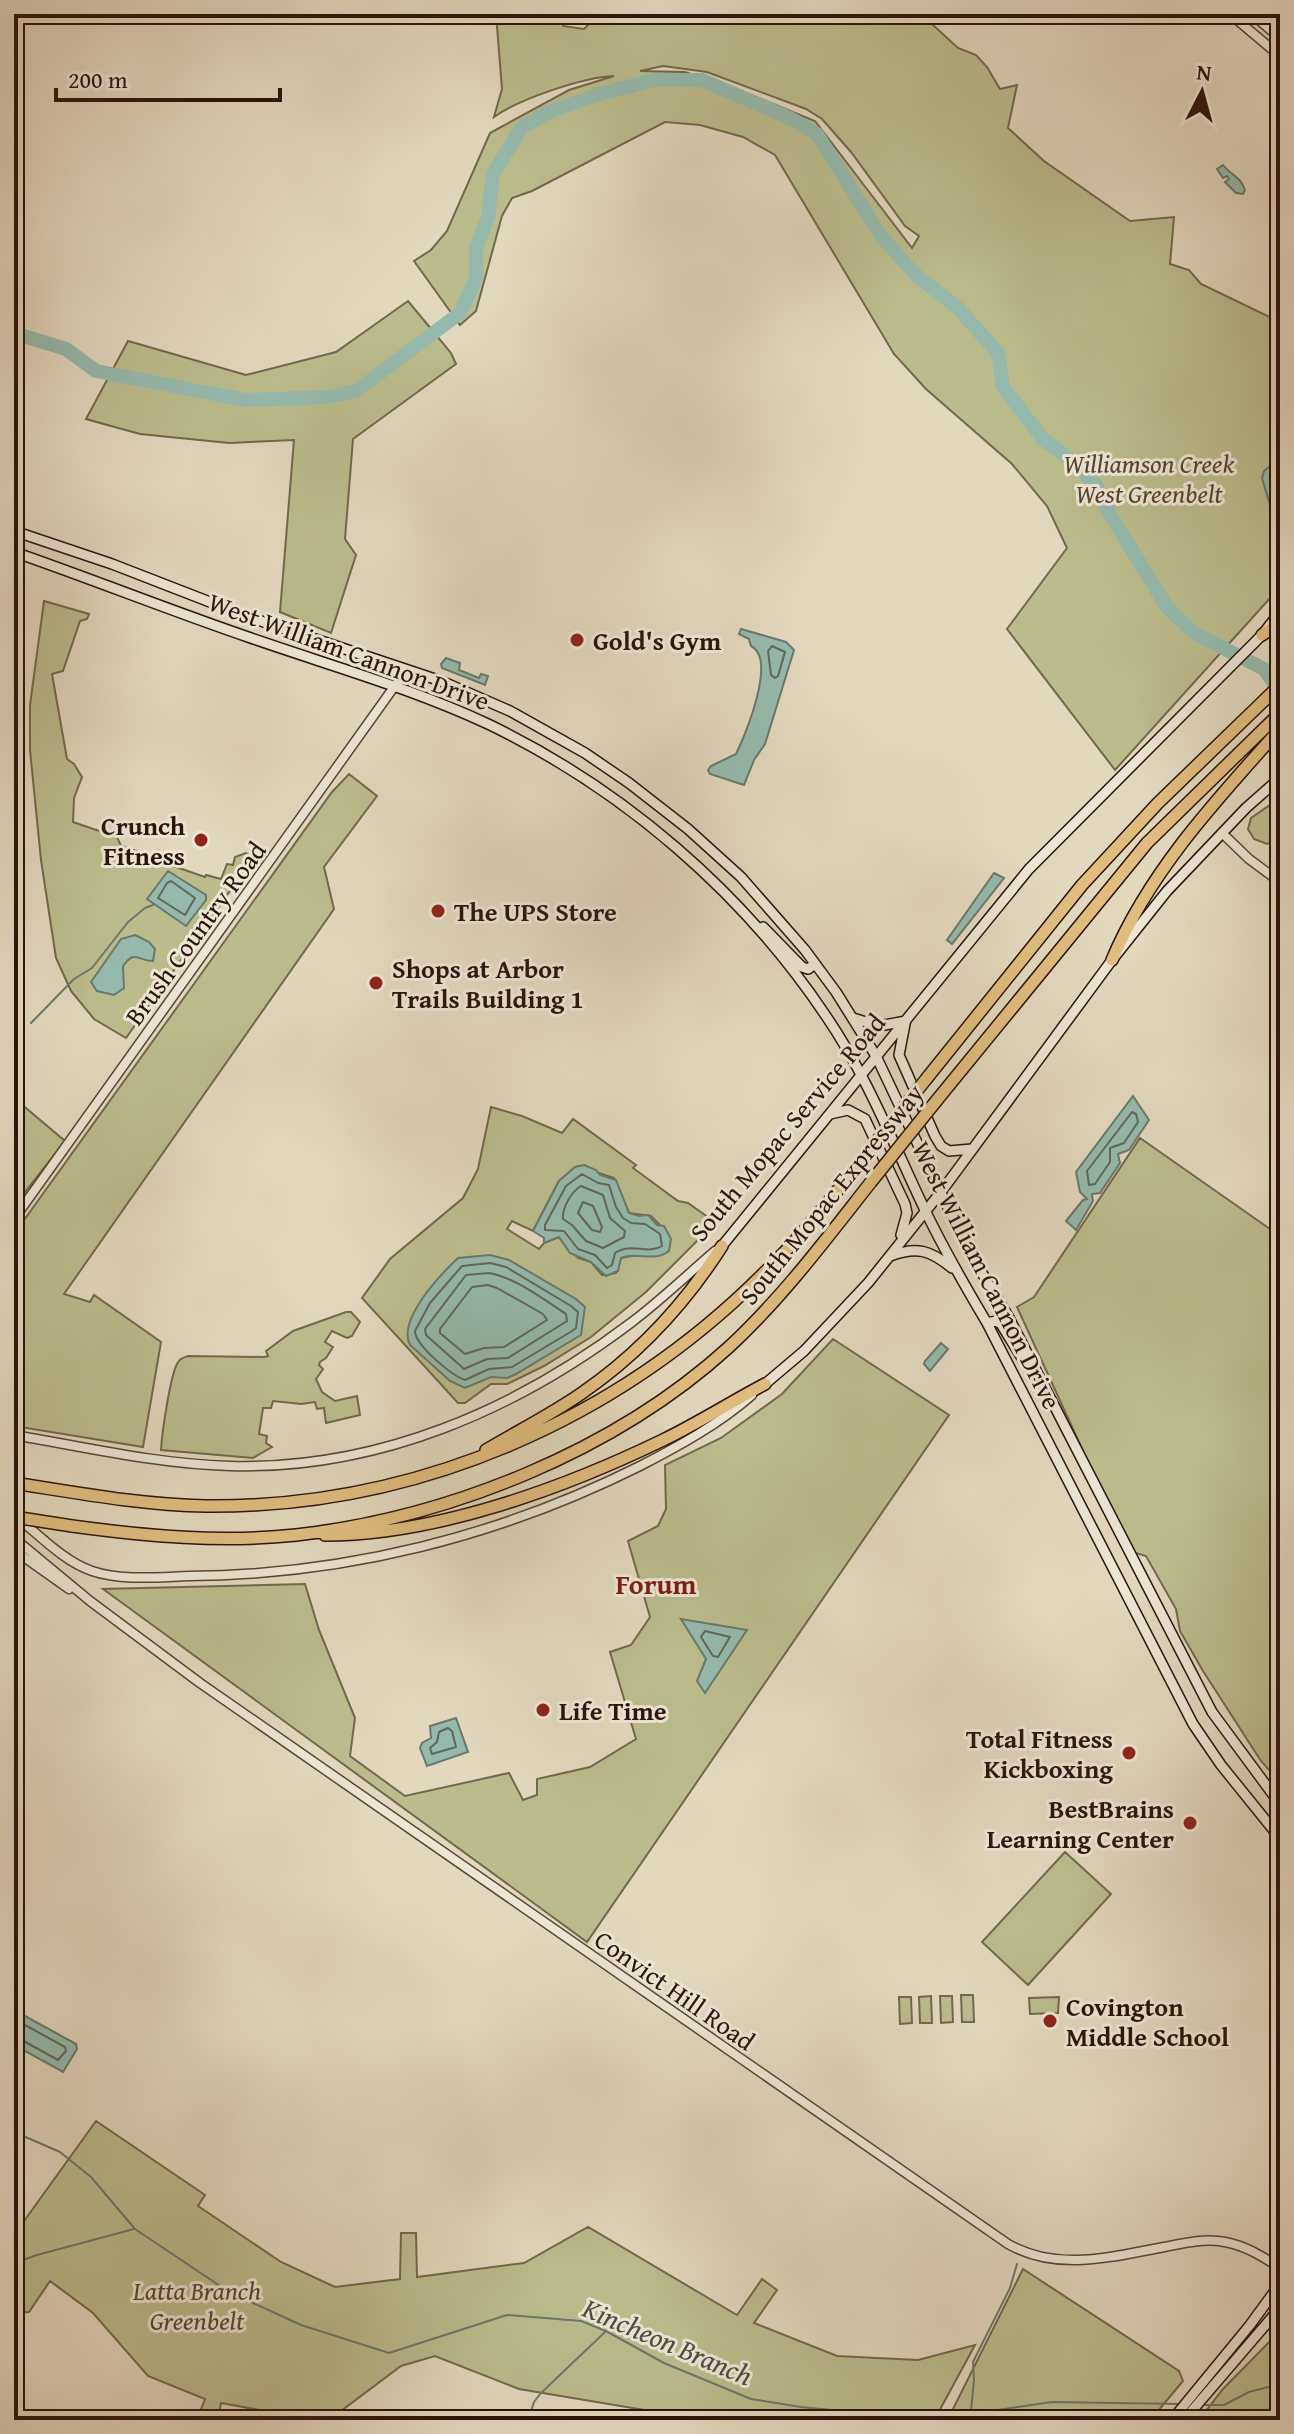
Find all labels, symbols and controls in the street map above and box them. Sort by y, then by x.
scale bar [56,52,280,102]
north arrow [1162,52,1242,132]
text: N [1195,55,1213,89]
text: 200 m [68,62,128,97]
park label: Williamson Creek West Greenbelt [1064,444,1235,513]
street label: West William Cannon Drive [203,582,495,720]
place label: Gold's Gym [593,621,722,660]
marker: Gold's Gym [568,631,586,649]
place label: Crunch Fitness [101,806,186,875]
marker: Crunch Fitness [192,831,210,849]
street label: Brush Country Road [115,833,275,1033]
place label: The UPS Store [454,892,617,931]
marker: The UPS Store [429,902,447,920]
place label: Shops at Arbor Trails Building 1 [392,949,584,1018]
marker: Shops at Arbor Trails Building 1 [367,974,385,992]
street label: South Mopac Service Road [680,1004,894,1250]
street label: South Mopac Expressway [729,1075,933,1313]
street label: West William Cannon Drive [902,1134,1072,1416]
district label: Forum [615,1563,697,1604]
place label: Life Time [559,1691,667,1730]
marker: Life Time [534,1701,552,1719]
place label: Total Fitness Kickboxing [966,1719,1113,1788]
marker: Total Fitness Kickboxing [1120,1744,1138,1762]
place label: BestBrains Learning Center [987,1789,1174,1858]
marker: BestBrains Learning Center [1181,1814,1199,1832]
street label: Convict Hill Road [587,1920,763,2060]
place label: Covington Middle School [1066,1987,1229,2056]
marker: Covington Middle School [1041,2012,1059,2030]
park label: Latta Branch Greenbelt [132,2271,261,2340]
water label: Kincheon Branch [576,2286,759,2395]

